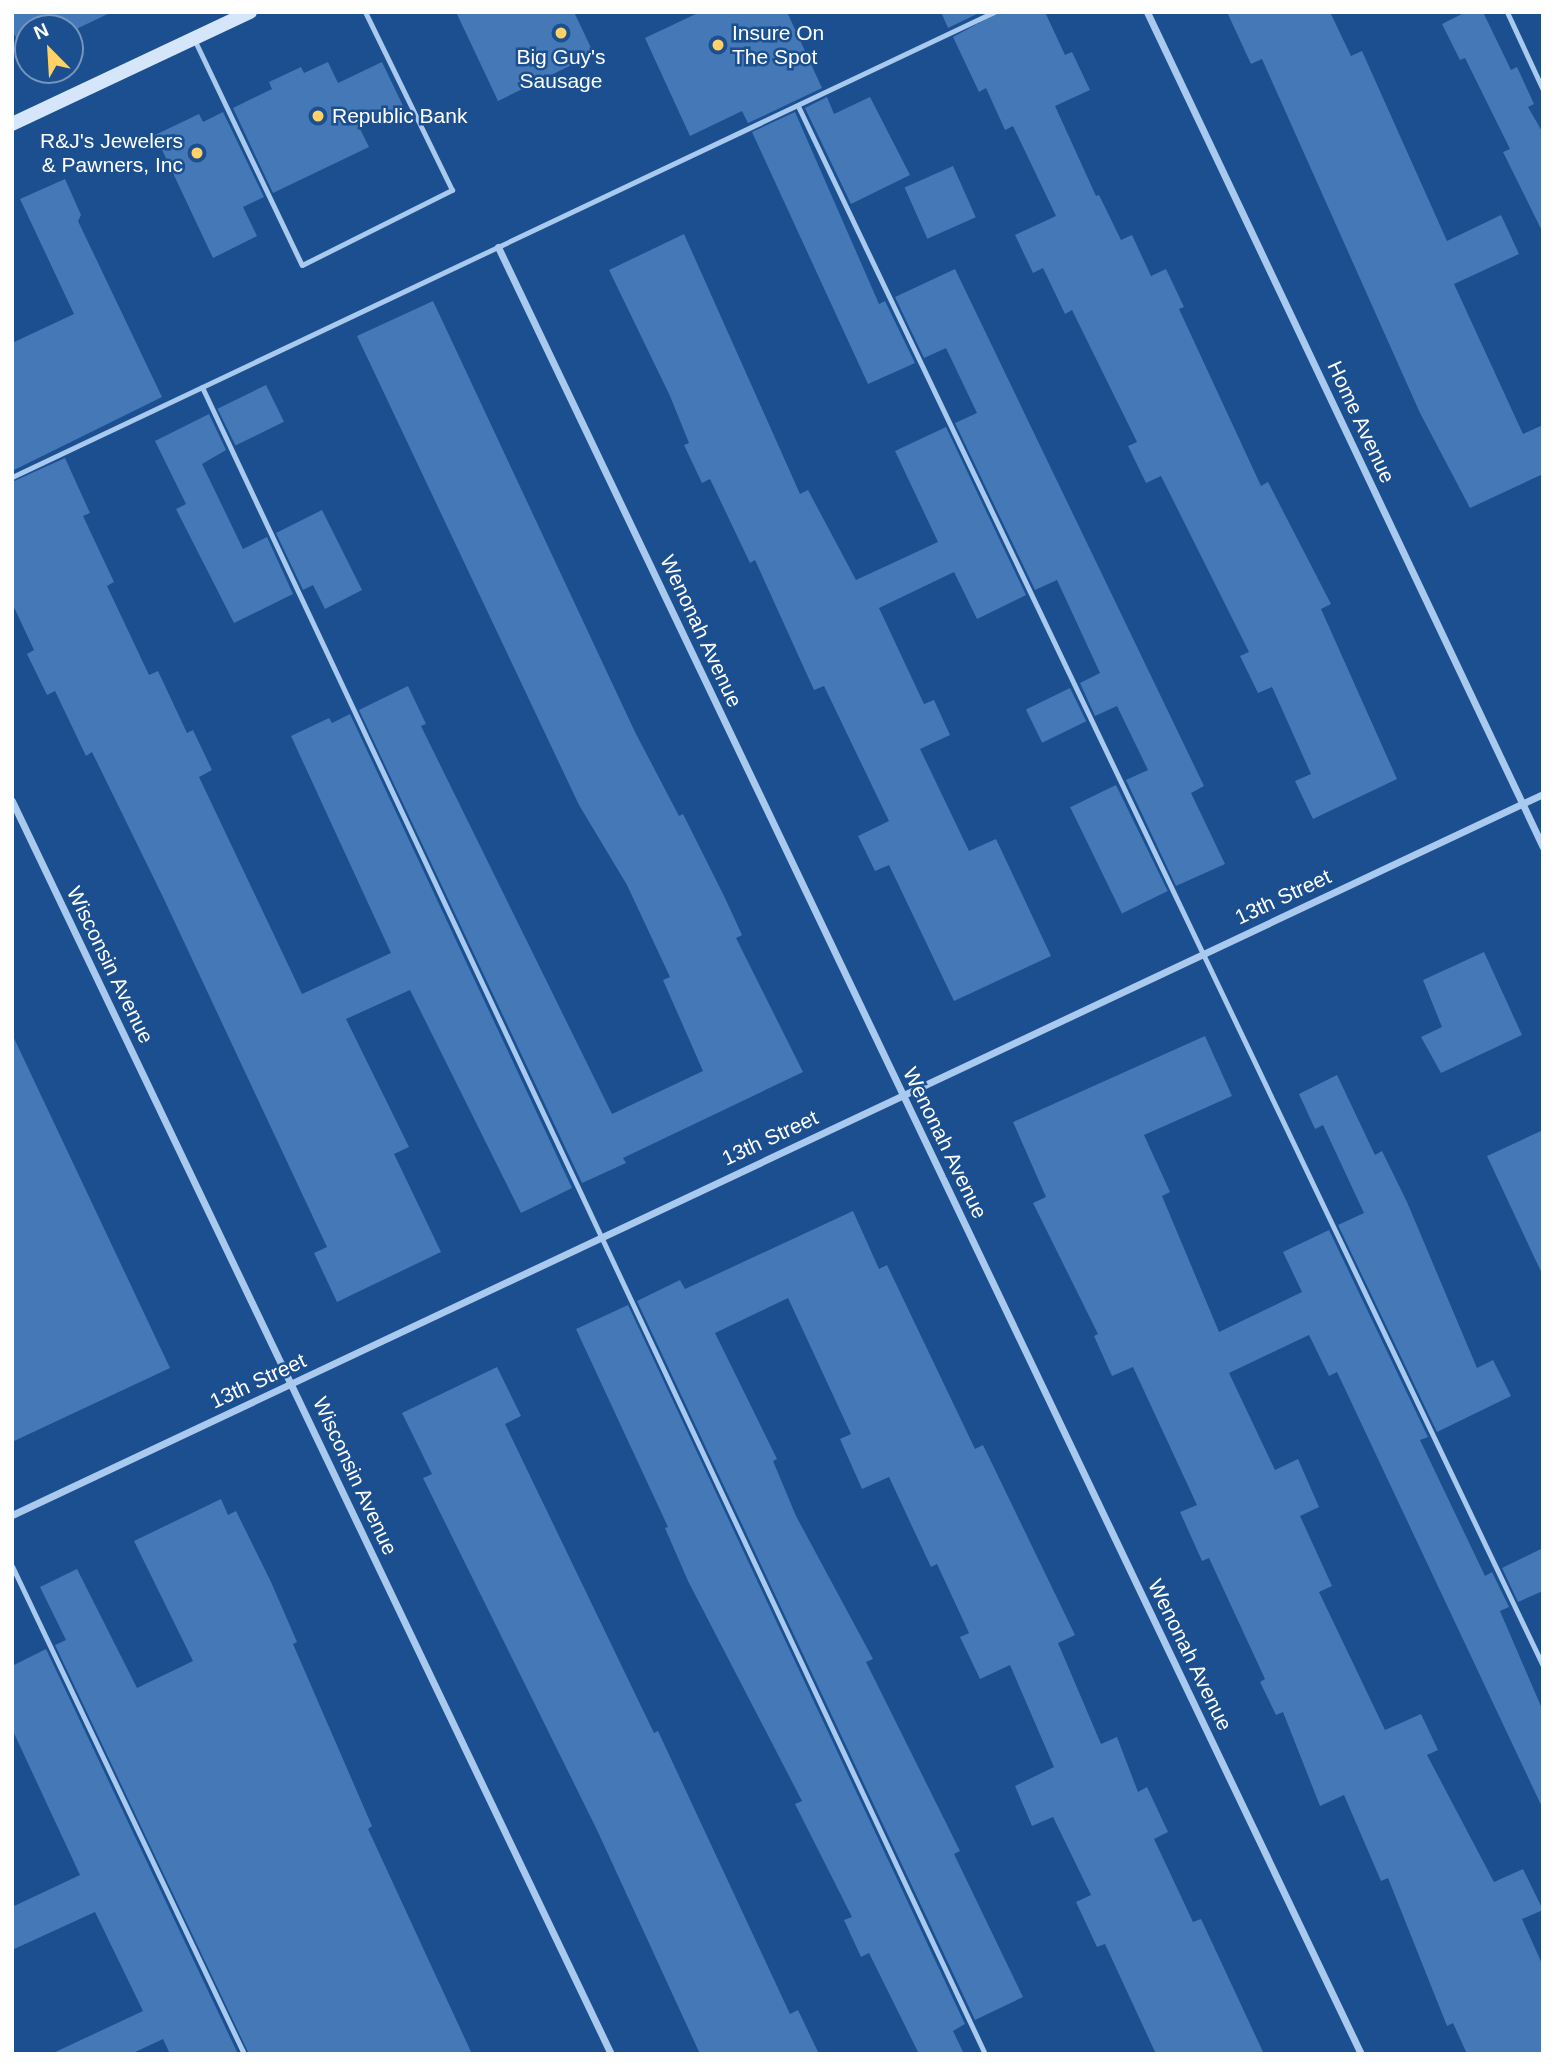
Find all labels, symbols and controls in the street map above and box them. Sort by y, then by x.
north arrow [14,14,84,84]
text: N [31,19,52,44]
place label: Insure On The Spot [732,20,824,70]
marker: Big Guy's Sausage [553,25,569,41]
marker: Insure On The Spot [710,37,726,53]
place label: Big Guy's Sausage [516,44,606,94]
place label: Republic Bank [332,103,467,129]
marker: Republic Bank [310,108,326,124]
place label: R&J's Jewelers & Pawners, Inc [40,128,183,178]
marker: R&J's Jewelers & Pawners, Inc [189,145,205,161]
street label: Home Avenue [1322,357,1400,487]
street label: Wenonah Avenue [654,550,748,712]
street label: 13th Street [1231,864,1335,930]
street label: Wisconsin Avenue [61,882,159,1048]
street label: Wenonah Avenue [897,1063,993,1223]
street label: 13th Street [718,1105,822,1171]
street label: 13th Street [206,1348,310,1414]
street label: Wisconsin Avenue [307,1393,403,1559]
street label: Wenonah Avenue [1142,1575,1238,1735]

